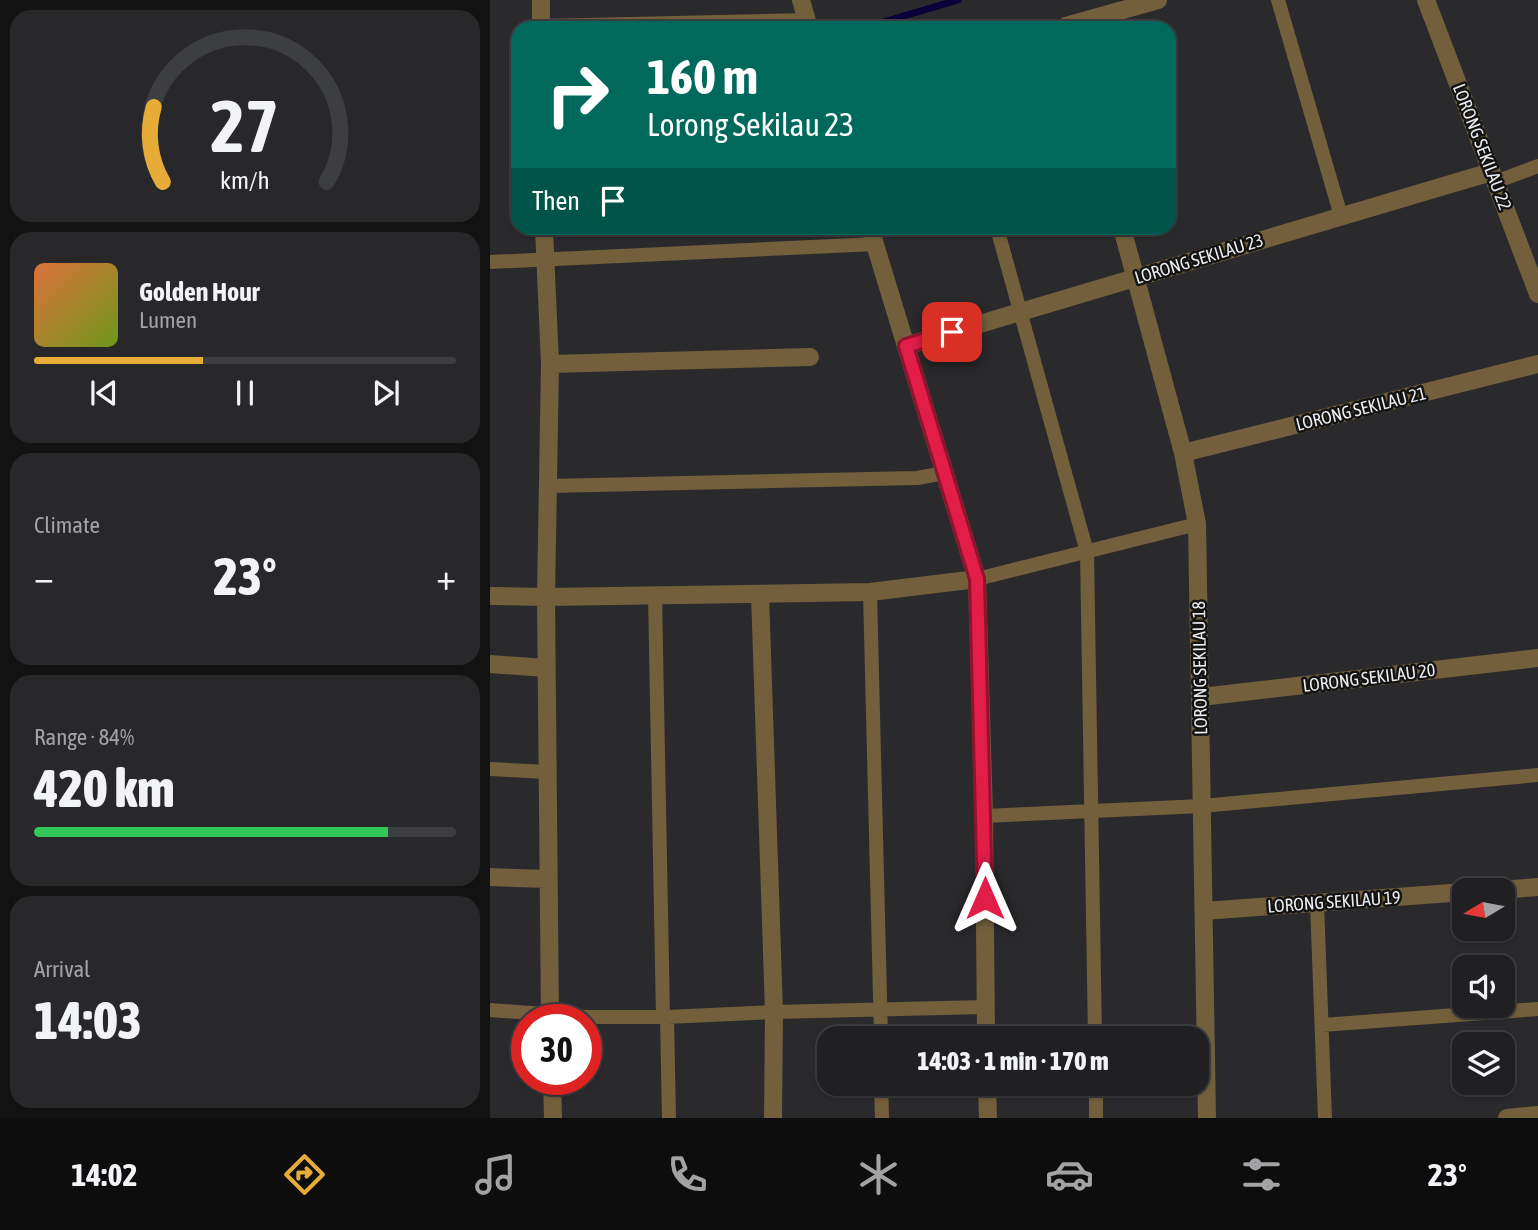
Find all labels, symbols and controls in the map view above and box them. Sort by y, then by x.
text: 160 m [647,48,758,104]
icon: right [532,49,623,140]
street label: LORONG SEKILAU 22 [1449,81,1516,213]
text: 27 [211,84,279,167]
text: Lorong Sekilau 23 [647,106,854,143]
text: km/h [220,166,270,194]
icon: arrive [594,182,632,220]
text: Then [532,186,580,216]
street label: LORONG SEKILAU 23 [1132,229,1266,288]
text: Golden Hour [139,277,259,307]
pin [922,302,982,362]
text: Lumen [139,307,197,333]
icon: arrive [933,313,971,351]
icon: previous [85,374,123,412]
icon: pause [226,374,264,412]
icon: next [367,374,405,412]
street label: LORONG SEKILAU 21 [1294,382,1428,435]
text: Climate [34,512,100,538]
text: 23° [213,546,277,606]
text: − [34,555,54,598]
text: + [436,555,456,598]
street label: LORONG SEKILAU 18 [1188,601,1211,735]
street label: LORONG SEKILAU 20 [1301,659,1436,696]
text: Range · 84% [34,724,134,750]
text: 420 km [34,758,175,818]
position arrow [948,861,1022,935]
north arrow [1452,878,1516,942]
map controls [1452,878,1515,1095]
street label: LORONG SEKILAU 19 [1267,886,1401,917]
button: sound [1452,955,1515,1018]
text: Arrival [34,956,90,982]
text: 14:03 [34,990,142,1050]
speed limit sign: 30 [511,1004,602,1095]
button: layers [1452,1032,1515,1095]
text: 14:03 · 1 min · 170 m [917,1046,1109,1076]
icon: directions [280,1150,329,1199]
icon: music [471,1150,520,1199]
icon: phone [663,1150,712,1199]
icon: climate [854,1150,903,1199]
icon: car [1045,1150,1094,1199]
icon: filters [1237,1150,1286,1199]
text: 14:02 [71,1156,138,1193]
text: 23° [1428,1156,1467,1193]

